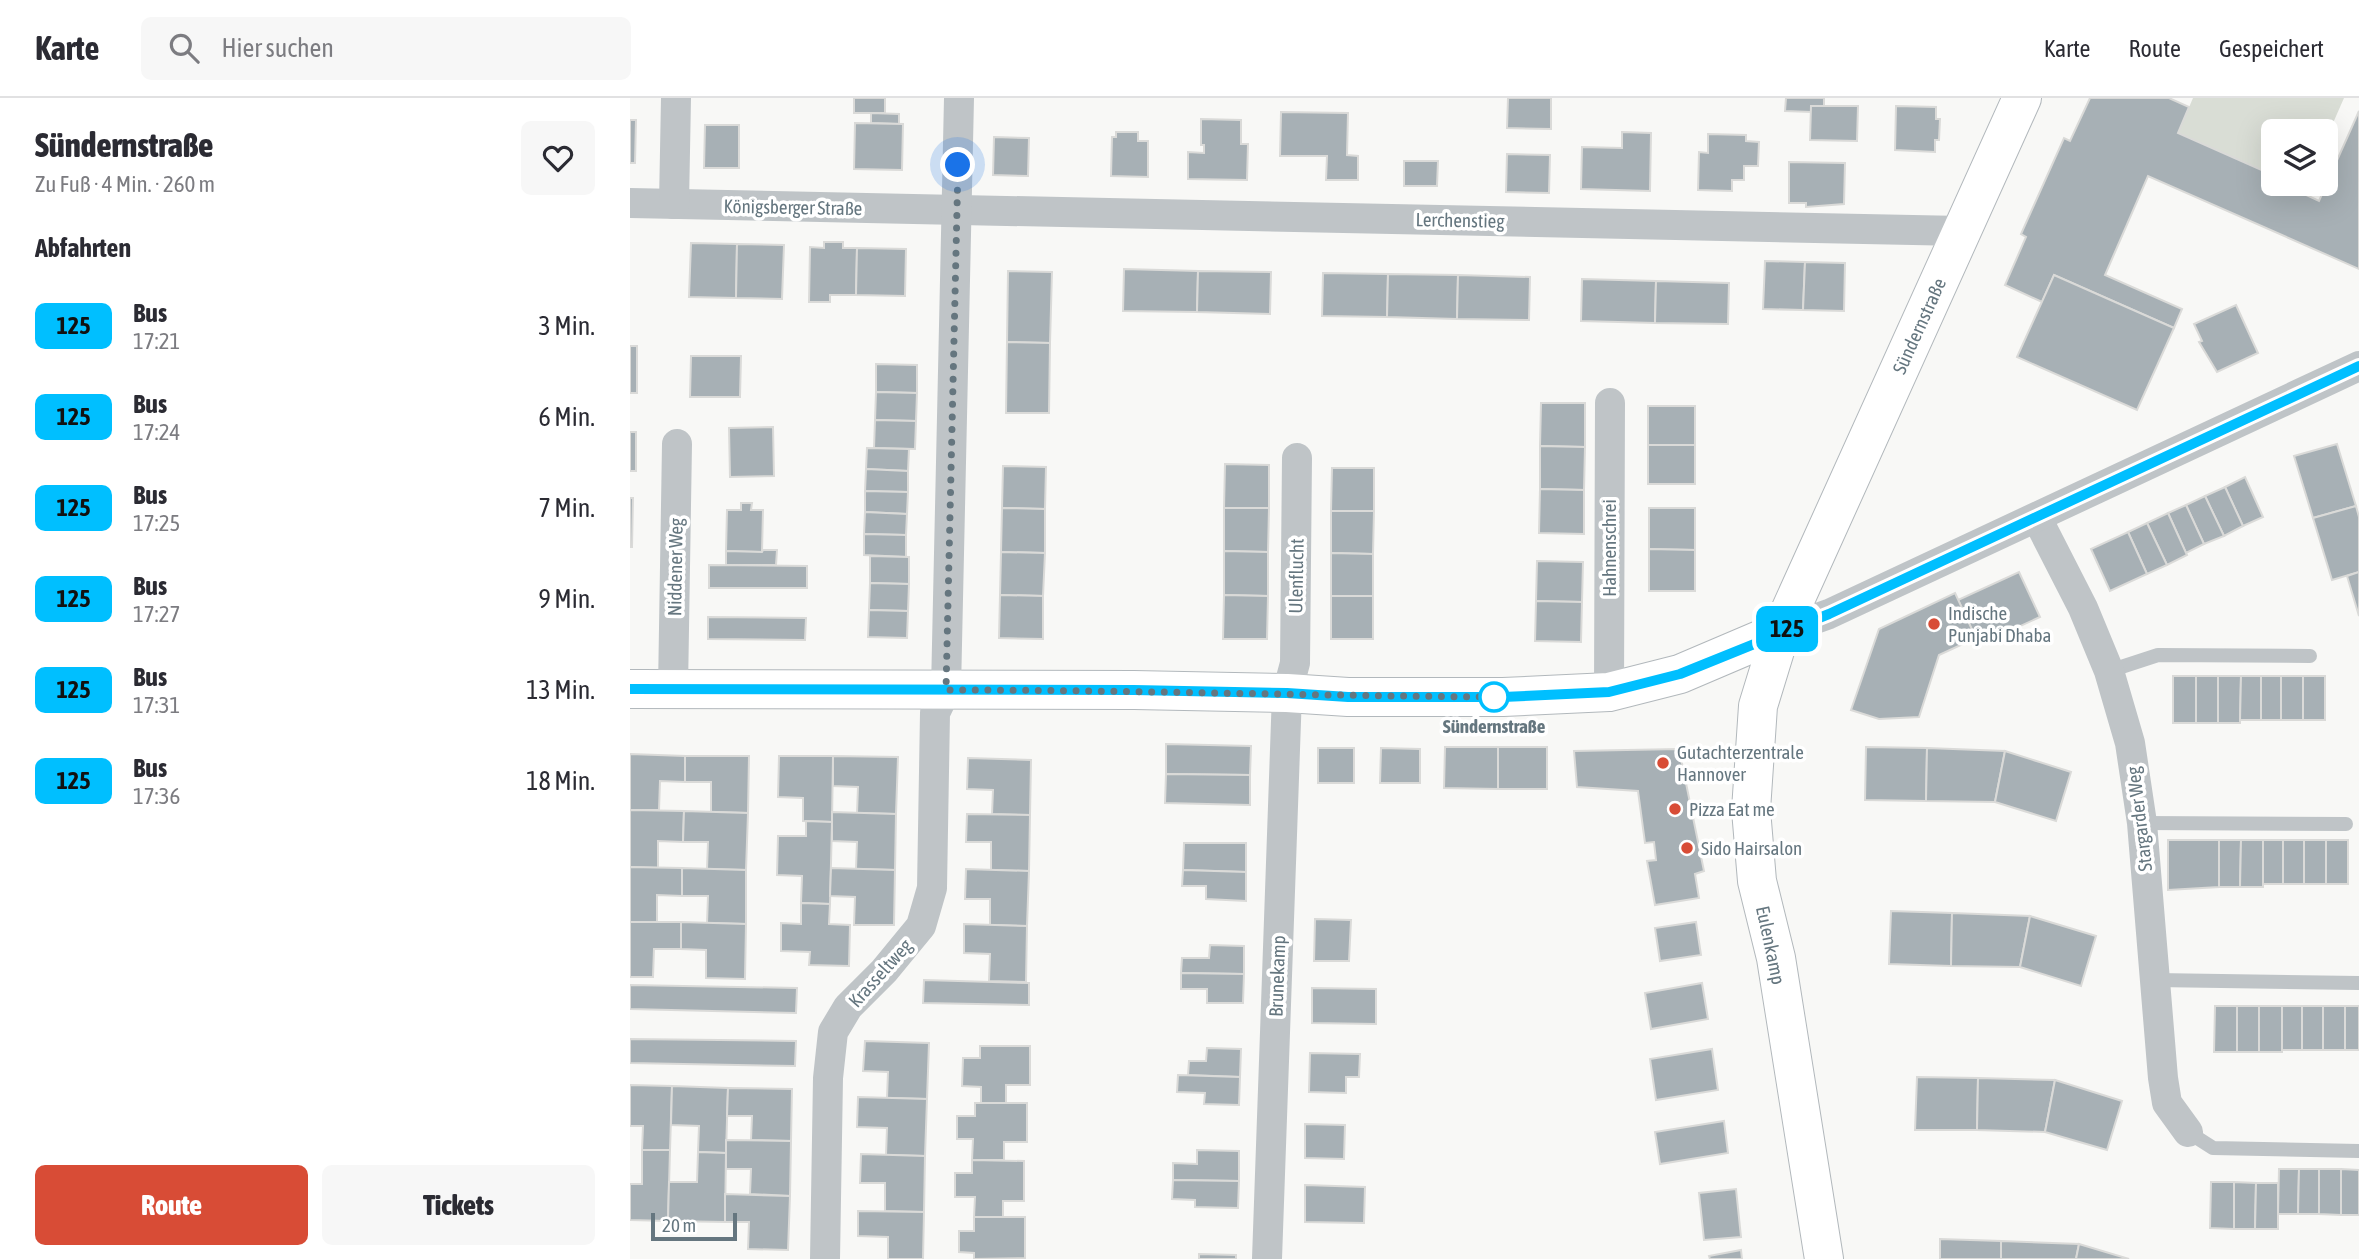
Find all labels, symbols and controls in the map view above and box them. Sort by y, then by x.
search box [141,17,631,80]
text: Karte [35,29,99,67]
icon: search [165,29,203,67]
text: Hier suchen [221,33,334,63]
text: Karte [2044,35,2090,62]
text: Route [2128,35,2181,62]
text: Gespeichert [2219,35,2324,62]
map controls [2261,119,2338,196]
button: layers [2261,119,2338,196]
button: heart [521,121,595,195]
text: Sündernstraße [35,126,213,164]
your location [940,147,975,182]
text: Zu Fuß · 4 Min. · 260 m [35,171,215,197]
street label: Königsberger Straße [723,195,863,219]
street label: Lerchenstieg [1415,208,1506,232]
text: Abfahrten [35,233,131,263]
street label: Sündernstraße [1888,274,1950,377]
text: Bus [133,298,167,328]
text: 3 Min. [539,311,595,341]
text: 125 [57,312,90,339]
text: 17:21 [133,328,180,354]
text: Bus [133,389,167,419]
text: 6 Min. [539,402,595,432]
text: 125 [57,403,90,430]
text: 17:24 [133,419,180,445]
text: Bus [133,480,167,510]
text: 7 Min. [539,493,595,523]
text: 125 [57,494,90,521]
street label: Hahnenschrei [1598,499,1620,597]
text: 17:25 [133,510,180,536]
street label: Niddener Weg [663,517,687,616]
street label: Ulenflucht [1284,538,1308,614]
text: Bus [133,571,167,601]
text: 9 Min. [539,584,595,614]
text: 125 [57,585,90,612]
text: 17:27 [133,601,180,627]
place label: Indische Punjabi Dhaba [1948,602,2051,646]
line badge: 125 [1747,606,1827,652]
text: 125 [1770,615,1804,642]
marker: Indische Punjabi Dhaba [1926,616,1942,632]
text: Bus [133,662,167,692]
text: 13 Min. [526,675,595,705]
text: 125 [57,676,90,703]
marker: Sündernstraße [1479,682,1509,712]
text: 17:31 [133,692,180,718]
place label: Sündernstraße [1443,715,1546,737]
place label: Gutachterzentrale Hannover [1677,741,1804,785]
text: Bus [133,753,167,783]
marker: Gutachterzentrale Hannover [1655,755,1671,771]
street label: Stargarder Weg [2122,765,2156,873]
text: 18 Min. [526,766,595,796]
text: 125 [57,767,90,794]
text: 17:36 [133,783,180,809]
place label: Pizza Eat me [1689,798,1775,820]
marker: Pizza Eat me [1667,801,1683,817]
place label: Sido Hairsalon [1701,837,1802,859]
marker: Sido Hairsalon [1679,840,1695,856]
street label: Eulenkamp [1752,904,1790,986]
street label: Krasseltweg [844,934,917,1012]
street label: Brunekamp [1265,935,1289,1017]
button: Route [35,1165,308,1245]
button: Tickets [322,1165,595,1245]
scale bar [651,1210,737,1242]
text: 20 m [662,1214,696,1236]

